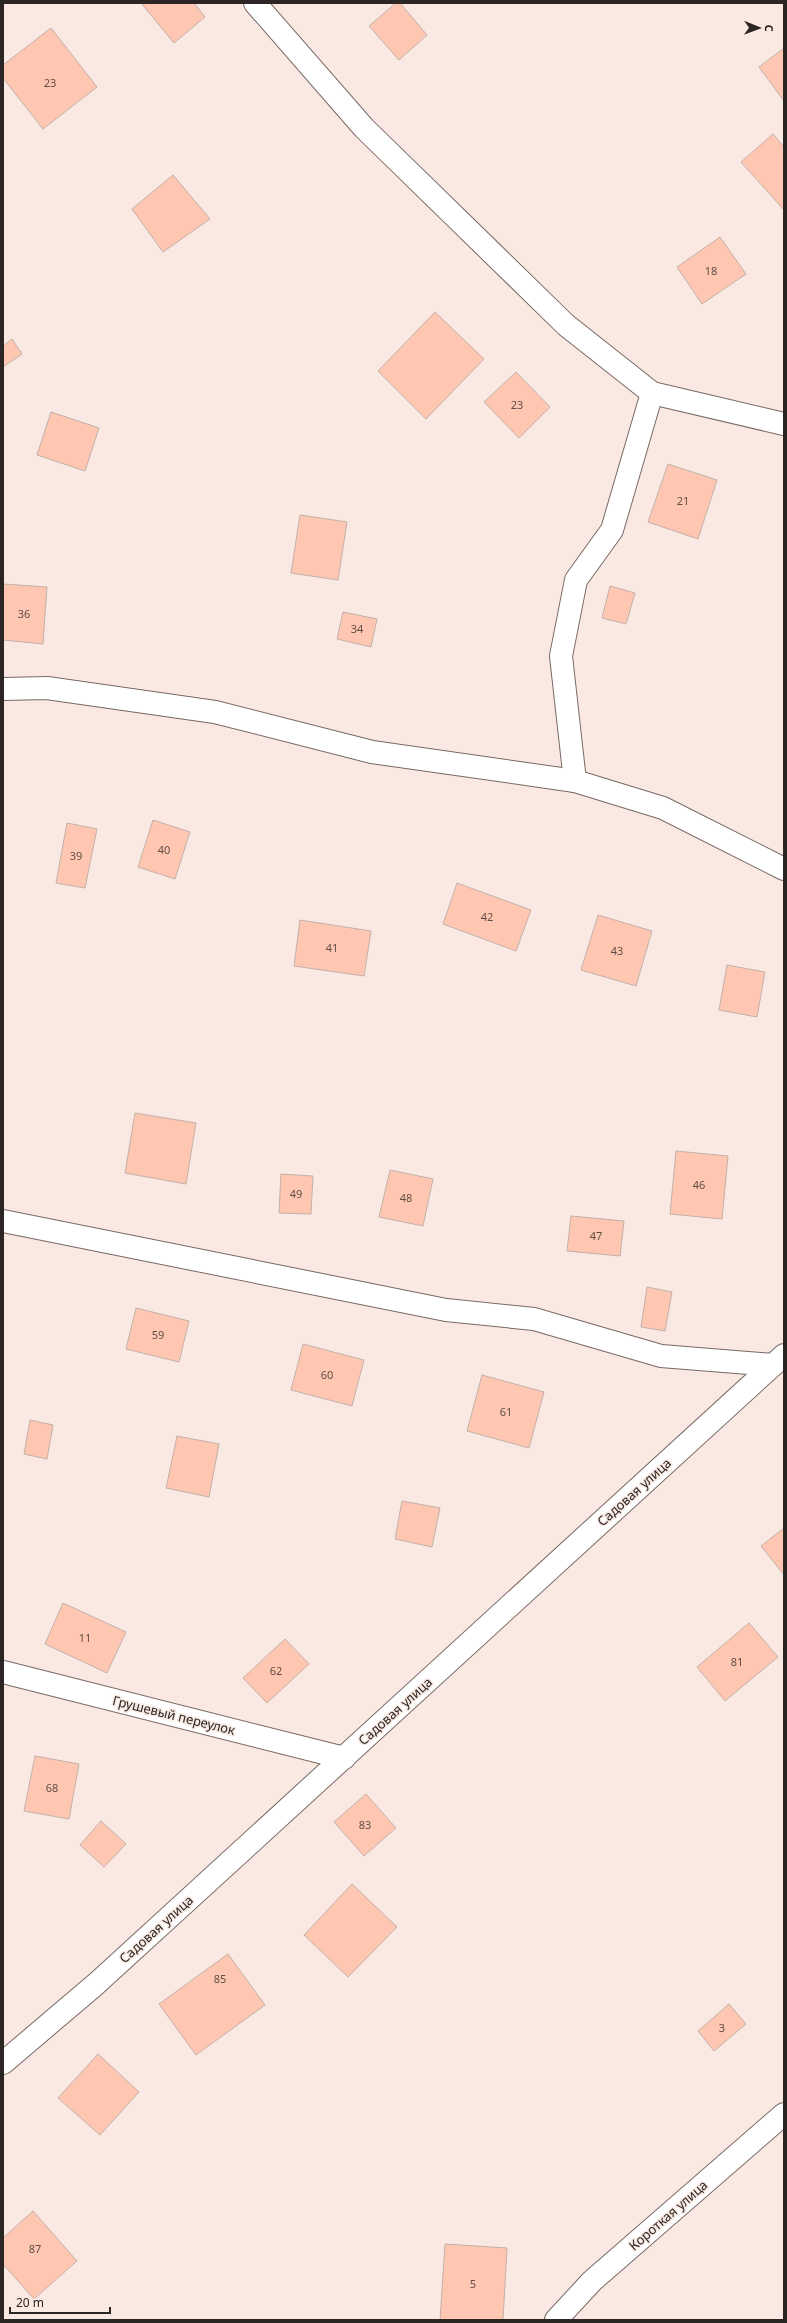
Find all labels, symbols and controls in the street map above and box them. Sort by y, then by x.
north arrow [739,8,779,48]
text: С [762,24,777,32]
house number: 23 [44,75,56,90]
house number: 18 [705,263,717,278]
house number: 23 [511,397,523,412]
house number: 21 [677,493,689,508]
house number: 36 [18,606,30,621]
house number: 34 [351,621,364,636]
house number: 40 [158,842,170,857]
house number: 39 [70,848,82,863]
house number: 42 [481,909,493,924]
house number: 41 [326,940,338,955]
house number: 43 [611,943,623,958]
house number: 46 [693,1177,705,1192]
house number: 49 [290,1186,302,1201]
house number: 48 [400,1190,412,1205]
house number: 47 [590,1228,602,1243]
house number: 59 [152,1327,164,1342]
house number: 60 [321,1367,333,1382]
house number: 61 [500,1404,512,1419]
street label: Садовая улица [593,1454,675,1530]
house number: 11 [79,1630,91,1645]
house number: 81 [731,1654,743,1669]
house number: 62 [270,1663,282,1678]
street label: Садовая улица [354,1673,436,1749]
street label: Грушевый переулок [111,1691,237,1739]
house number: 68 [46,1780,58,1795]
house number: 83 [359,1817,371,1832]
street label: Садовая улица [115,1891,197,1967]
house number: 85 [214,1971,226,1986]
house number: 3 [719,2020,725,2035]
street label: Короткая улица [625,2176,711,2254]
house number: 87 [29,2241,41,2256]
house number: 5 [470,2276,476,2291]
scale bar [10,2289,110,2315]
text: 20 m [16,2294,44,2311]

